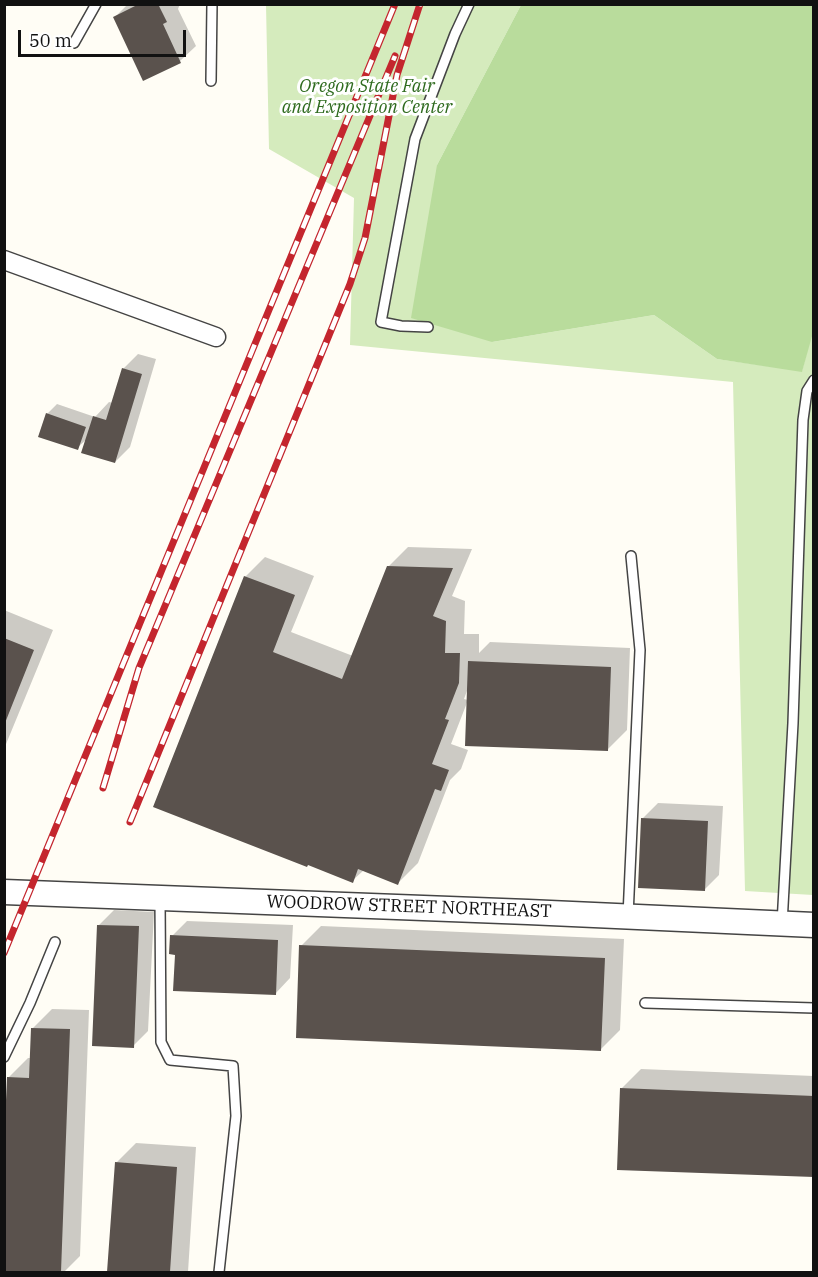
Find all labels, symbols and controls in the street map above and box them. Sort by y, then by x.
scale bar [21,18,189,56]
text: 50 m [29,29,72,52]
park label: Oregon State Fair and Exposition Center [282,76,452,118]
street label: WOODROW STREET NORTHEAST [266,891,552,923]

